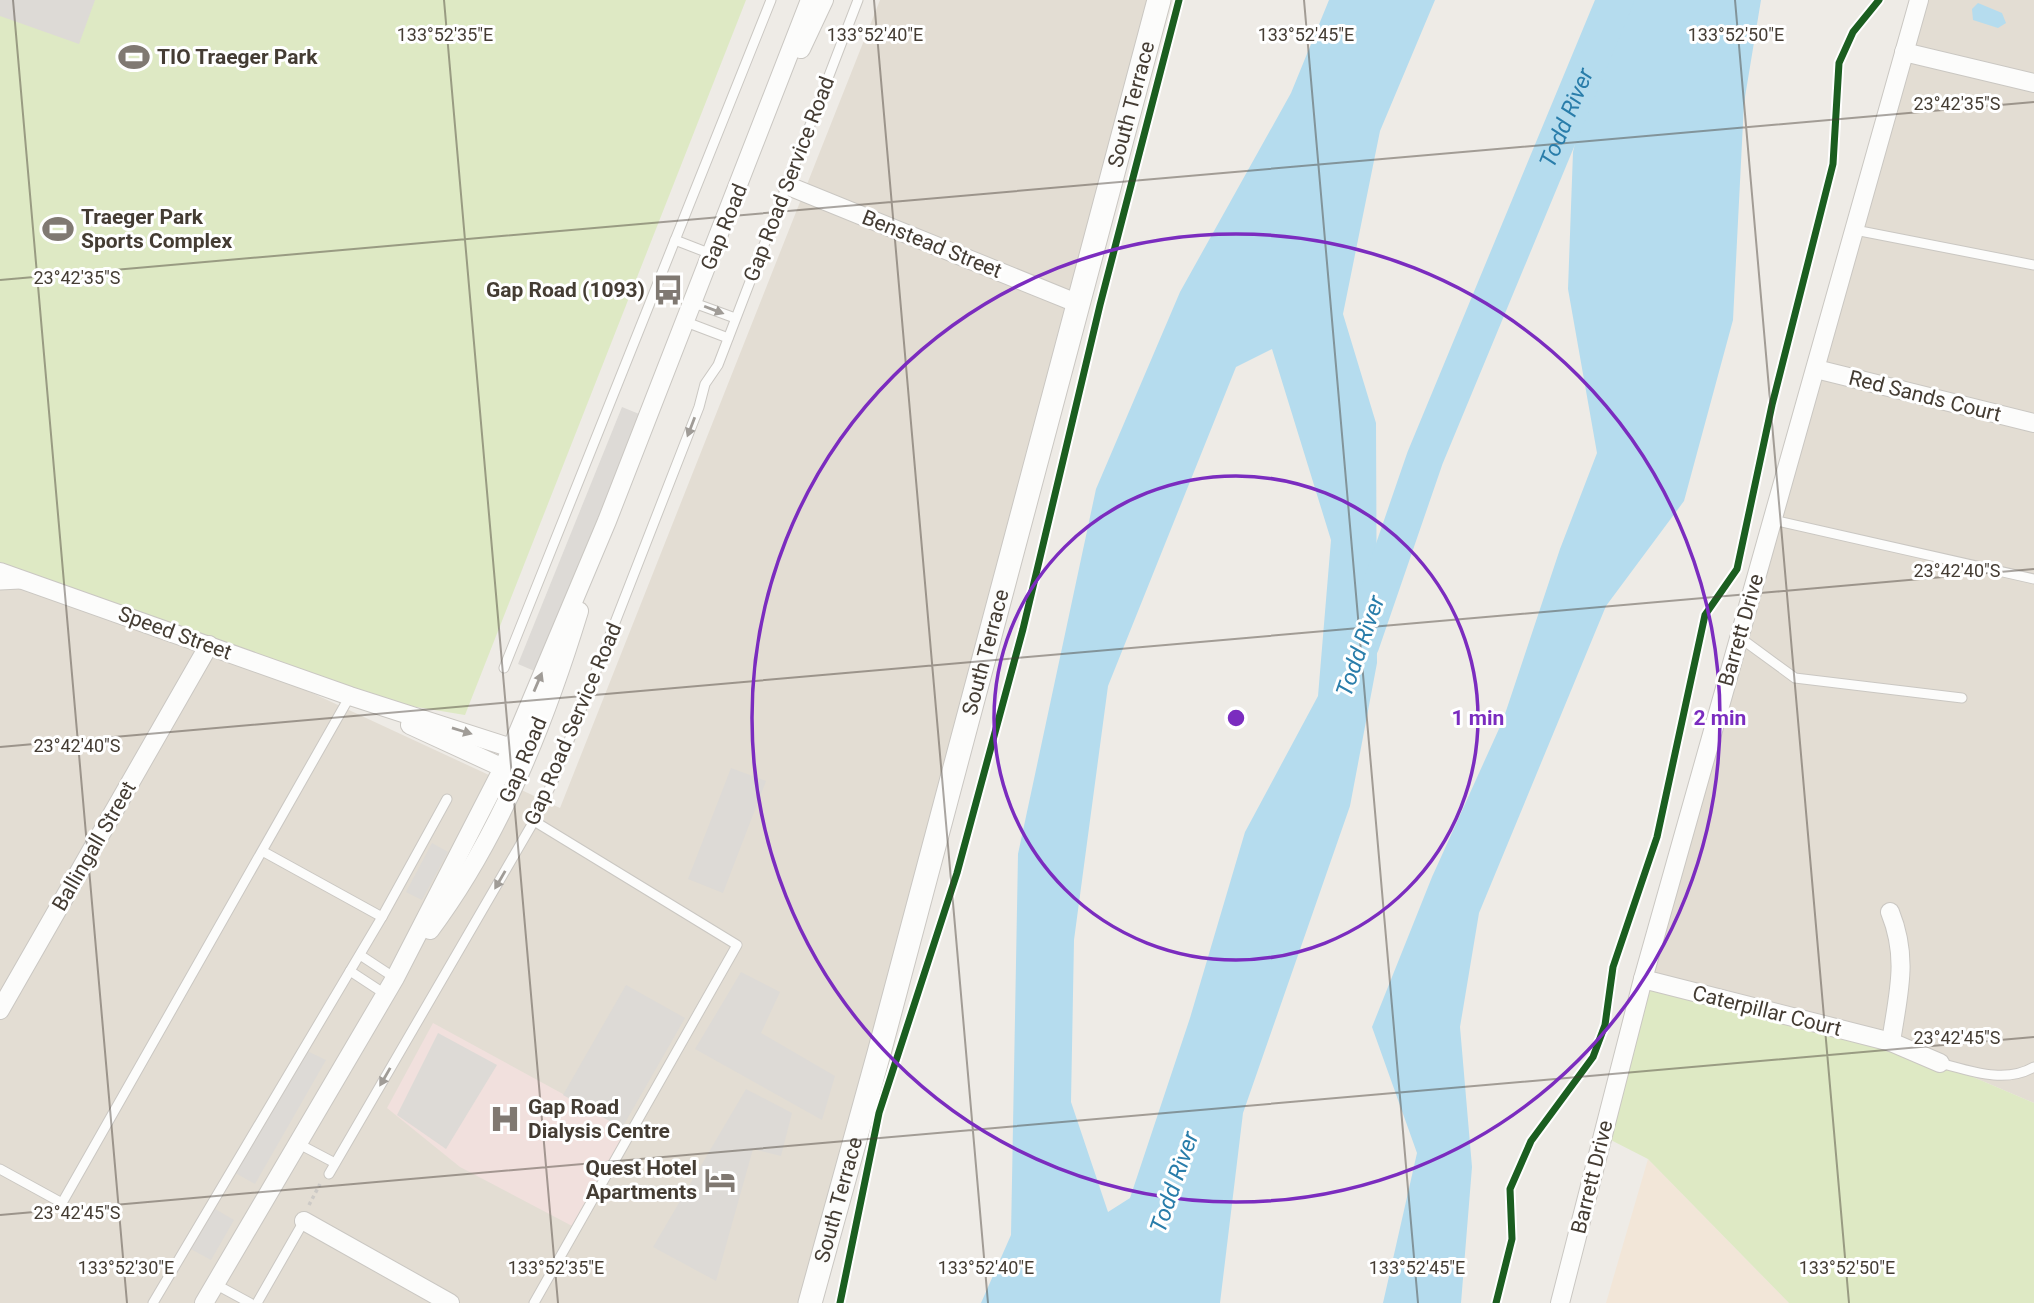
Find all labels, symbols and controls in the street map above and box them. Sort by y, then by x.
text: 133°52'35"E [397,24,493,45]
text: 133°52'40"E [827,24,923,45]
text: 133°52'45"E [1258,24,1354,45]
text: 133°52'50"E [1688,24,1784,45]
street label: South Terrace [1103,39,1159,170]
sports icon: TIO Traeger Park [117,40,151,74]
place label: TIO Traeger Park [157,45,318,69]
water label: Todd River [1534,63,1600,172]
street label: Gap Road Service Road [739,73,839,285]
text: 23°42'35"S [1913,93,2001,114]
street label: Gap Road [696,180,752,274]
place label: Traeger Park Sports Complex [81,205,232,253]
street label: Benstead Street [859,205,1005,283]
sports icon: Traeger Park Sports Complex [41,212,75,246]
text: 23°42'35"S [33,267,121,288]
bus stop icon: Gap Road (1093) [651,273,685,307]
place label: Gap Road (1093) [486,278,645,302]
one-way arrow [704,305,725,316]
street label: Red Sands Court [1846,365,2004,427]
one-way arrow [686,416,697,437]
text: 23°42'40"S [1913,560,2001,581]
street label: Barrett Drive [1714,571,1768,689]
street label: South Terrace [957,587,1014,718]
water label: Todd River [1331,591,1391,700]
street label: Speed Street [115,601,235,665]
street label: Gap Road Service Road [519,619,627,829]
one-way arrow [532,672,544,692]
centre of rings [1224,706,1248,730]
text: 1 min [1452,706,1504,730]
text: 2 min [1694,706,1746,730]
street label: Gap Road [494,713,552,807]
one-way arrow [452,727,473,737]
text: 23°42'40"S [33,735,121,756]
street label: Ballingall Street [47,777,141,915]
one-way arrow [494,870,506,890]
street label: Caterpillar Court [1690,981,1844,1041]
text: 23°42'45"S [1913,1027,2001,1048]
one-way arrow [379,1067,392,1086]
place label: Gap Road Dialysis Centre [528,1095,670,1143]
hospital icon: Gap Road Dialysis Centre [488,1102,522,1136]
street label: Barrett Drive [1566,1118,1618,1236]
water label: Todd River [1145,1127,1205,1236]
street label: South Terrace [810,1134,867,1265]
place label: Quest Hotel Apartments [586,1156,697,1204]
hotel icon: Quest Hotel Apartments [703,1163,737,1197]
text: 23°42'45"S [33,1202,121,1223]
text: 133°52'30"E [78,1257,174,1278]
text: 133°52'35"E [508,1257,604,1278]
text: 133°52'40"E [938,1257,1034,1278]
text: 133°52'45"E [1369,1257,1465,1278]
text: 133°52'50"E [1799,1257,1895,1278]

